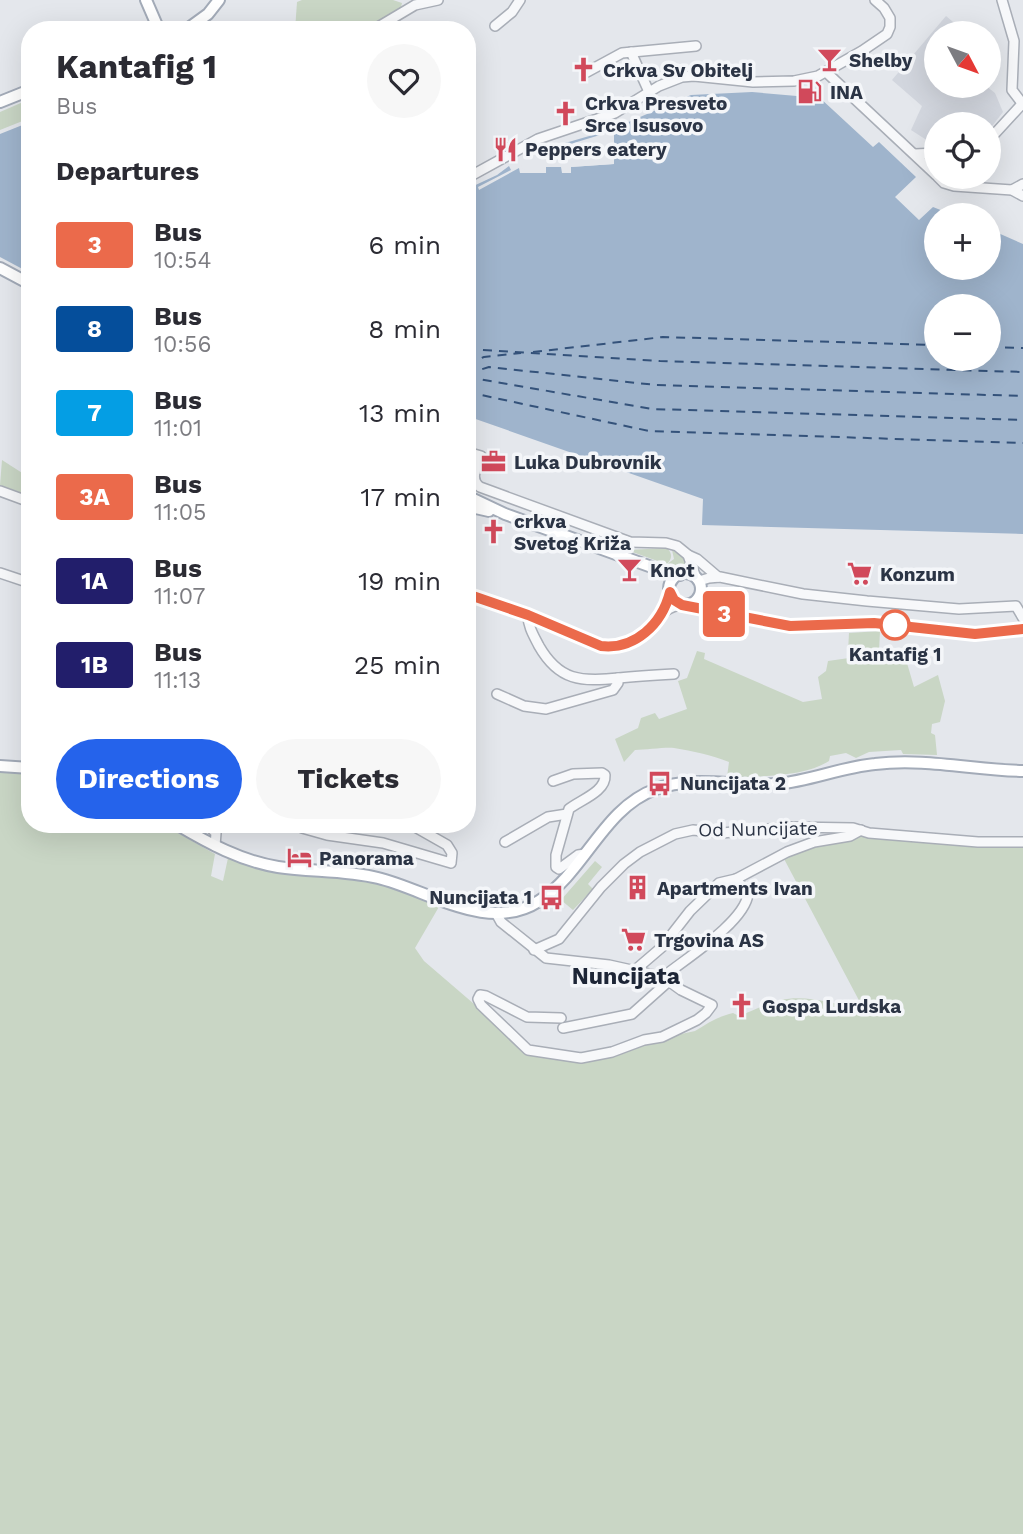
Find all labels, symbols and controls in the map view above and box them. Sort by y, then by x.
north arrow [924,21,1001,98]
map controls [924,21,1001,371]
button: heart [367,44,441,118]
bar icon: Shelby [815,46,843,74]
text: Kantafig 1 [56,47,217,86]
place label: Shelby [849,49,913,72]
church icon: Crkva Sv Obitelj [569,56,597,84]
place label: Crkva Sv Obitelj [603,59,753,82]
fuel station icon: INA [796,78,824,106]
place label: INA [830,81,863,104]
place label: Crkva Presveto Srce Isusovo [585,92,727,137]
text: Bus [56,93,97,120]
church icon: Crkva Presveto Srce Isusovo [551,100,579,128]
button: locate [924,112,1001,189]
restaurant icon: Peppers eatery [491,135,519,163]
place label: Peppers eatery [525,138,667,161]
text: Departures [56,156,199,186]
button: + [924,203,1001,280]
text: Bus [154,217,202,247]
text: 6 min [369,230,441,260]
text: 3 [87,231,102,259]
text: 10:54 [154,247,212,274]
button: − [924,294,1001,371]
text: Bus [154,301,202,331]
text: 8 min [368,314,441,344]
text: 8 [87,315,102,343]
text: 10:56 [154,331,211,358]
text: Bus [154,385,202,415]
text: 13 min [359,398,441,428]
text: 7 [87,399,102,427]
text: 11:01 [154,415,202,442]
office icon: Luka Dubrovnik [480,448,508,476]
place label: Luka Dubrovnik [514,451,662,474]
text: Bus [154,469,202,499]
text: 17 min [360,482,441,512]
text: 3A [79,483,110,511]
text: 11:05 [154,499,206,526]
place label: crkva Svetog Križa [514,510,631,555]
church icon: crkva Svetog Križa [480,518,508,546]
text: Bus [154,553,202,583]
bar icon: Knot [616,556,644,584]
place label: Knot [650,559,695,582]
supermarket icon: Konzum [846,560,874,588]
place label: Konzum [880,563,955,586]
text: 19 min [358,566,441,596]
text: 1A [81,567,108,595]
text: 11:07 [154,583,206,610]
line badge: 3 [701,591,747,637]
text: 3 [717,600,731,628]
marker: Kantafig 1 [880,610,910,640]
text: Bus [154,637,202,667]
place label: Kantafig 1 [849,643,941,666]
text: 25 min [354,650,441,680]
text: 1B [81,651,108,679]
text: 11:13 [154,667,201,694]
button: Directions [56,739,242,819]
button: Tickets [256,739,441,819]
bus stop icon: Nuncijata 2 [646,769,674,797]
place label: Nuncijata 2 [680,772,786,795]
street label: Od Nuncijate [698,816,818,842]
hotel icon: Panorama [285,844,313,872]
place label: Panorama [319,847,414,870]
building icon: Apartments Ivan [623,874,651,902]
place label: Apartments Ivan [657,877,813,900]
bus stop icon: Nuncijata 1 [538,883,566,911]
place label: Nuncijata 1 [429,886,532,909]
supermarket icon: Trgovina AS [620,926,648,954]
place label: Trgovina AS [654,929,764,952]
district label: Nuncijata [572,963,681,990]
church icon: Gospa Lurdska [728,992,756,1020]
place label: Gospa Lurdska [762,995,901,1018]

